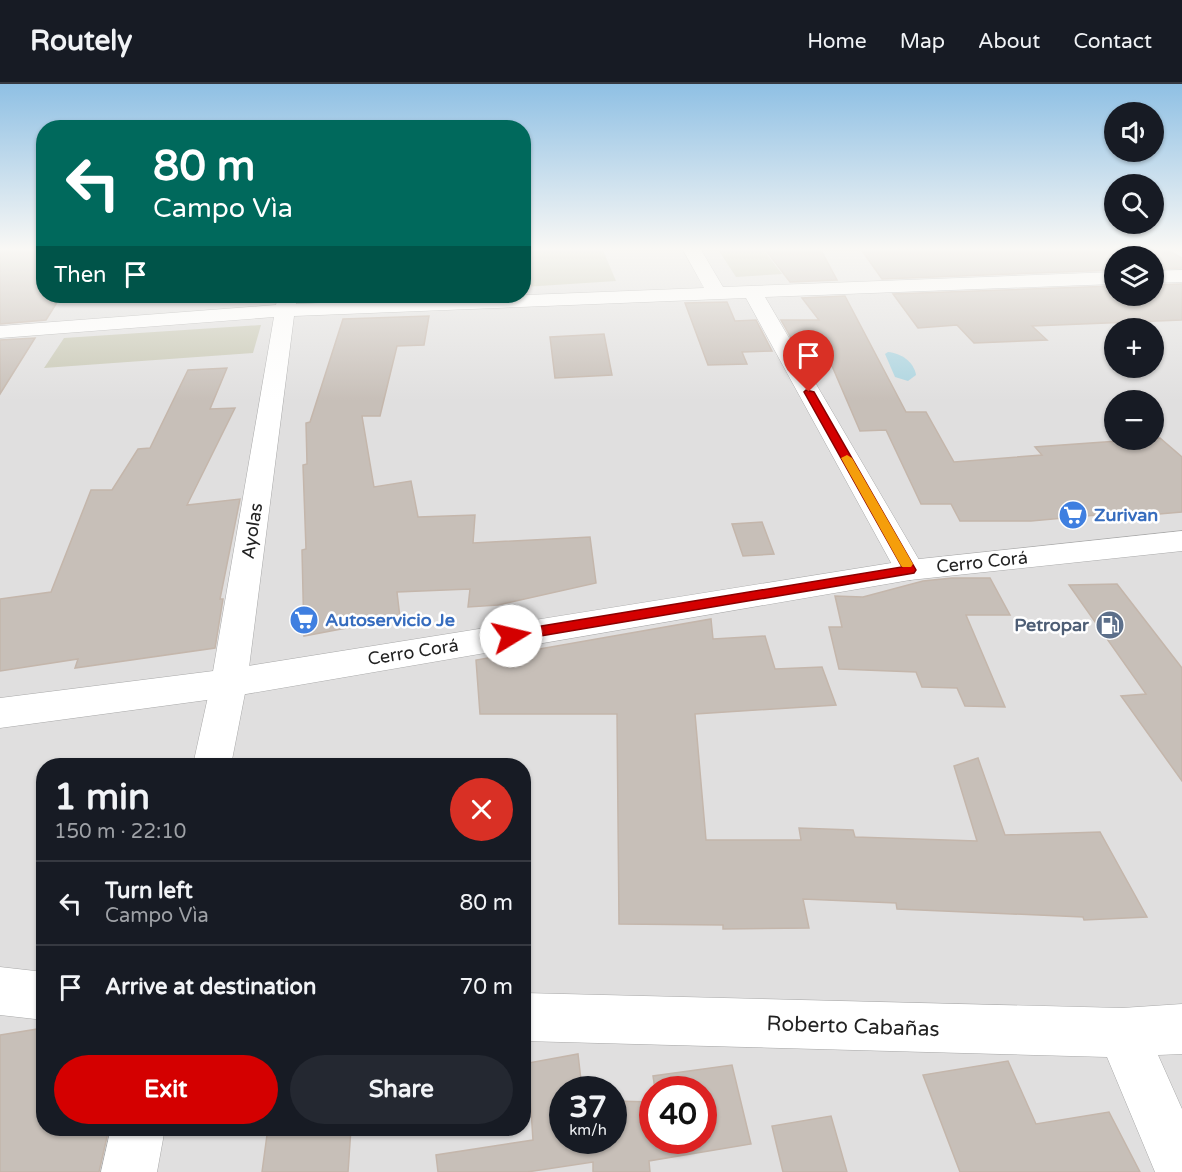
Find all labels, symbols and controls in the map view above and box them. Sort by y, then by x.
text: Routely [30,24,132,58]
text: Home [807,29,867,54]
text: Map [900,29,945,54]
text: About [978,29,1040,54]
text: Contact [1073,29,1152,54]
map controls [1104,102,1164,450]
button: sound [1104,102,1164,162]
text: 80 m [153,141,255,192]
icon: left [54,144,132,222]
button: search [1104,174,1164,234]
text: Campo Vìa [153,192,293,225]
button: layers [1104,246,1164,306]
icon: arrive [119,258,152,291]
text: Then [54,262,107,288]
button: + [1104,318,1164,378]
pin [783,330,834,392]
icon: arrive [792,339,825,372]
button: − [1104,390,1164,450]
supermarket icon: Zurivan [1057,499,1089,531]
street label: Ayolas [237,501,267,561]
place label: Zurivan [1094,504,1158,526]
street label: Cerro Corá [935,546,1029,578]
supermarket icon: Autoservicio Je [288,604,320,636]
position arrow [479,604,543,668]
place label: Autoservicio Je [325,609,455,631]
fuel station icon: Petropar [1094,609,1126,641]
place label: Petropar [1014,614,1090,636]
street label: Cerro Corá [366,634,460,670]
text: 1 min [54,776,150,819]
button: close [450,778,513,841]
text: 150 m · 22:10 [54,820,186,844]
text: Turn left [105,878,193,904]
icon: left [54,887,87,920]
text: 80 m [459,890,513,916]
text: Campo Vìa [105,904,209,928]
icon: arrive [54,971,87,1004]
text: Arrive at destination [105,974,316,1000]
text: 70 m [459,974,513,1000]
street label: Roberto Cabañas [766,1011,940,1042]
button: Exit [54,1055,278,1124]
button: Share [290,1055,513,1124]
speed limit sign: 40 [639,1076,717,1154]
text: 37 [569,1089,607,1126]
text: km/h [569,1121,607,1139]

